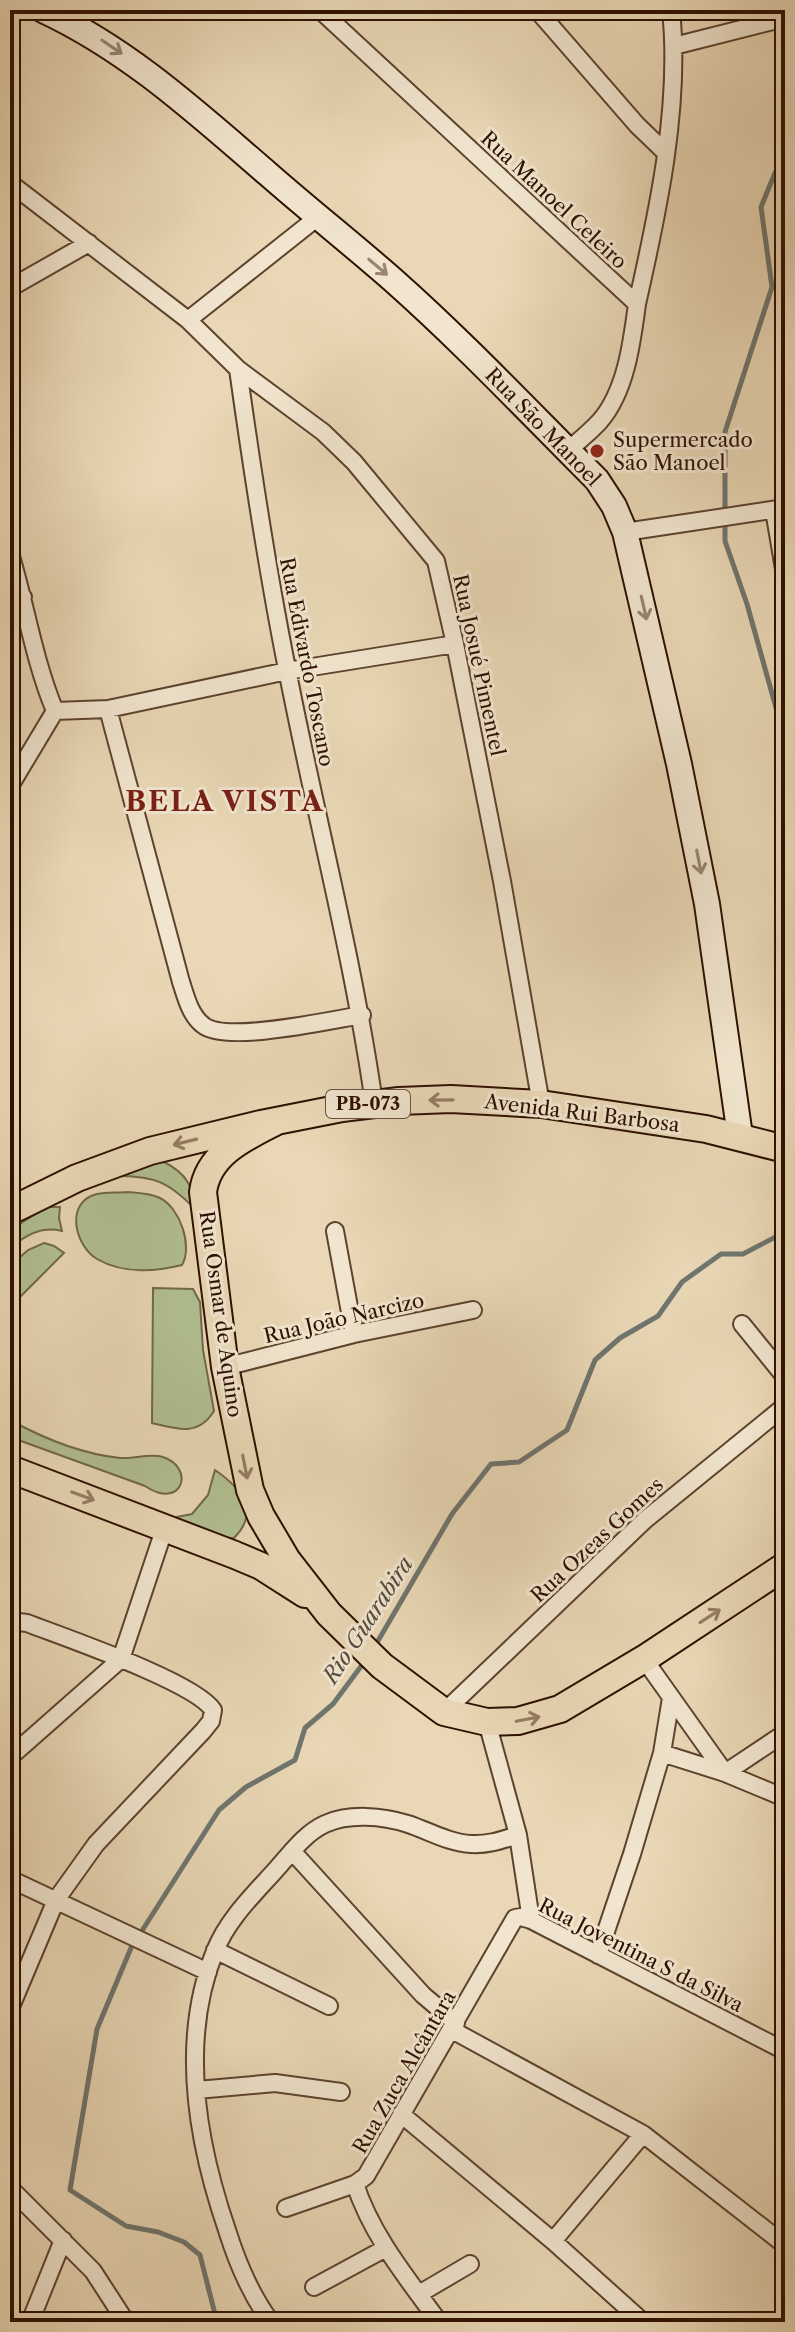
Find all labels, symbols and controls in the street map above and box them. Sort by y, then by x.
one-way arrow [100,39,122,55]
street label: Rua Manoel Celeiro [476,126,632,274]
one-way arrow [367,258,387,276]
street label: Rua São Manoel [480,363,606,491]
place label: Supermercado São Manoel [613,428,753,475]
marker: Supermercado São Manoel [588,442,606,460]
street label: Rua Edivardo Toscano [275,555,339,769]
street label: Rua Josué Pimentel [448,572,510,758]
one-way arrow [637,595,652,620]
district label: BELA VISTA [125,784,325,818]
one-way arrow [692,849,707,874]
street label: Avenida Rui Barbosa [482,1089,681,1137]
road number: PB-073 [326,1090,410,1118]
one-way arrow [428,1092,455,1107]
one-way arrow [173,1136,199,1151]
street label: Rua Osmar de Aquino [195,1209,247,1419]
street label: Rua João Narcizo [262,1288,426,1348]
one-way arrow [239,1453,254,1479]
street label: Rua Ozeas Gomes [526,1472,668,1608]
one-way arrow [70,1490,95,1504]
water label: Rio Guarabira [316,1552,419,1690]
one-way arrow [698,1608,720,1624]
one-way arrow [514,1710,540,1725]
street label: Rua Joventina S da Silva [535,1893,748,2017]
street label: Rua Zuca Alcântara [348,1986,461,2158]

